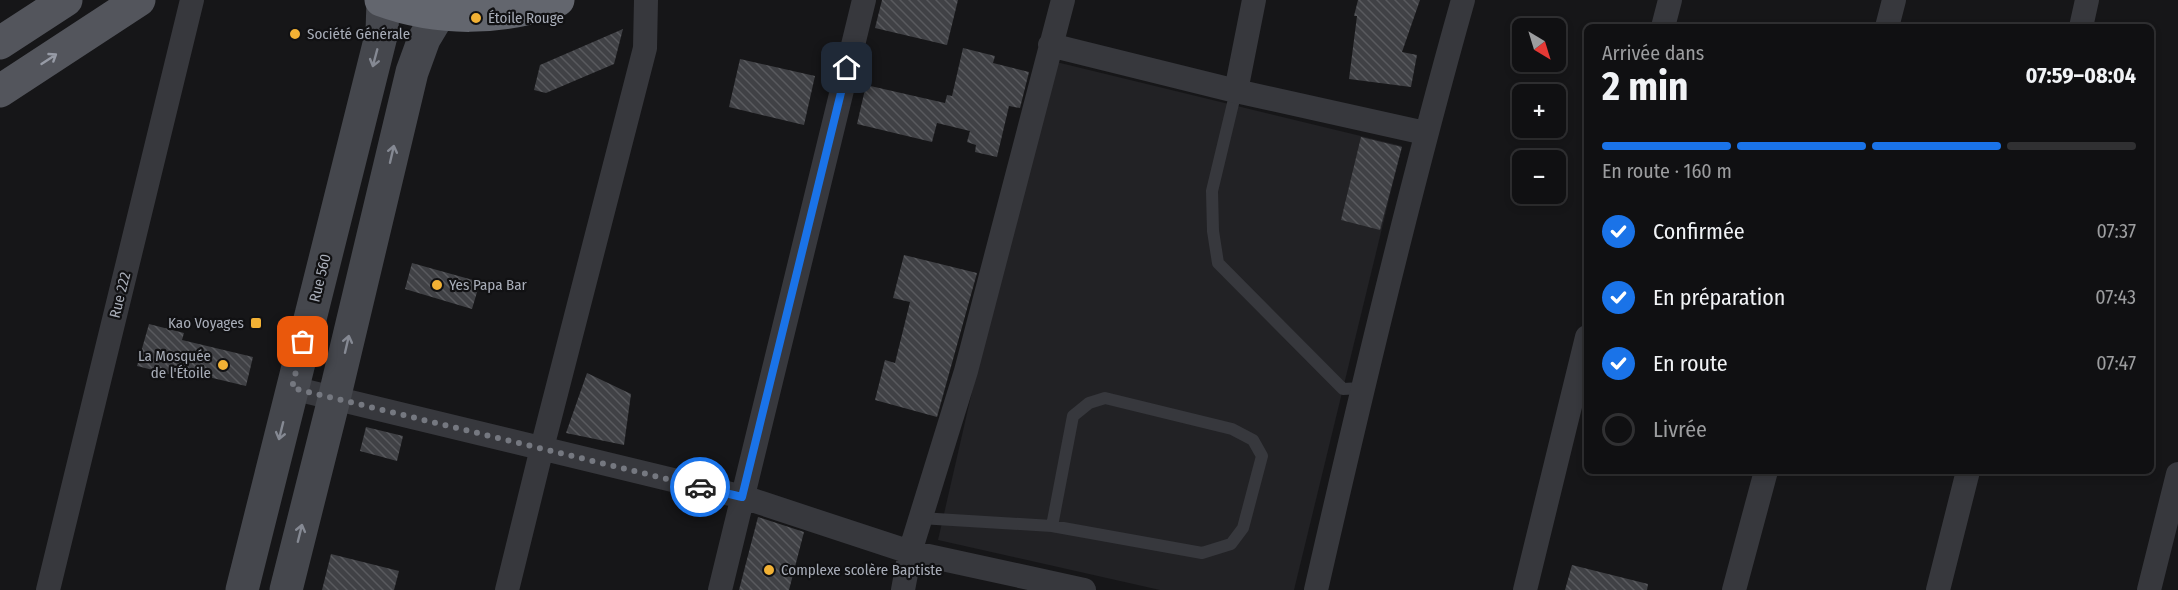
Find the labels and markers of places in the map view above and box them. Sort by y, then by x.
place label: Étoile Rouge [488,9,564,27]
marker: Étoile Rouge [469,11,483,25]
place label: Société Générale [307,25,410,43]
marker: Société Générale [288,27,302,41]
pin [821,42,872,93]
place label: Yes Papa Bar [449,276,528,294]
marker: Yes Papa Bar [430,278,444,292]
place label: Kao Voyages [168,314,244,332]
marker: Kao Voyages [249,316,263,330]
pin [277,316,328,367]
place label: La Mosquée de l'Étoile [138,347,211,382]
marker: La Mosquée de l'Étoile [216,358,230,372]
place label: Complexe scolère Baptiste [781,561,942,579]
marker: Complexe scolère Baptiste [762,563,776,577]

